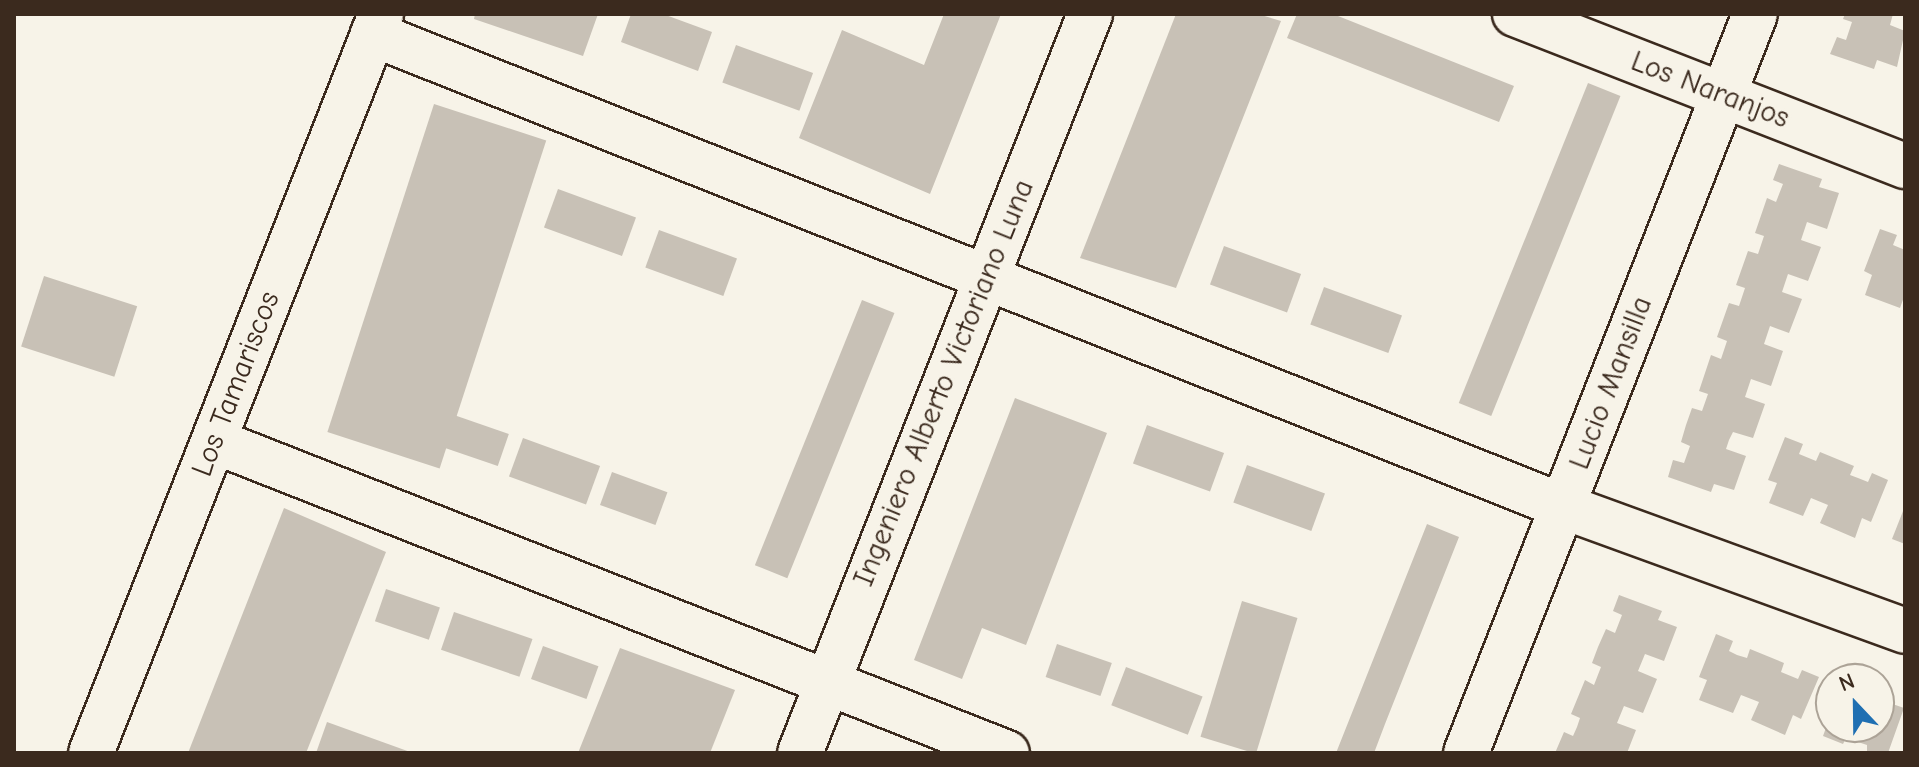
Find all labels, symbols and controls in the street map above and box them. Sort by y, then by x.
street label: Los Naranjos [1626,43,1794,137]
street label: Ingeniero Alberto Victoriano Luna [846,174,1042,592]
street label: Los Tamariscos [184,287,288,481]
street label: Lucio Mansilla [1562,291,1660,475]
north arrow [1815,663,1895,743]
text: N [1835,668,1858,697]

